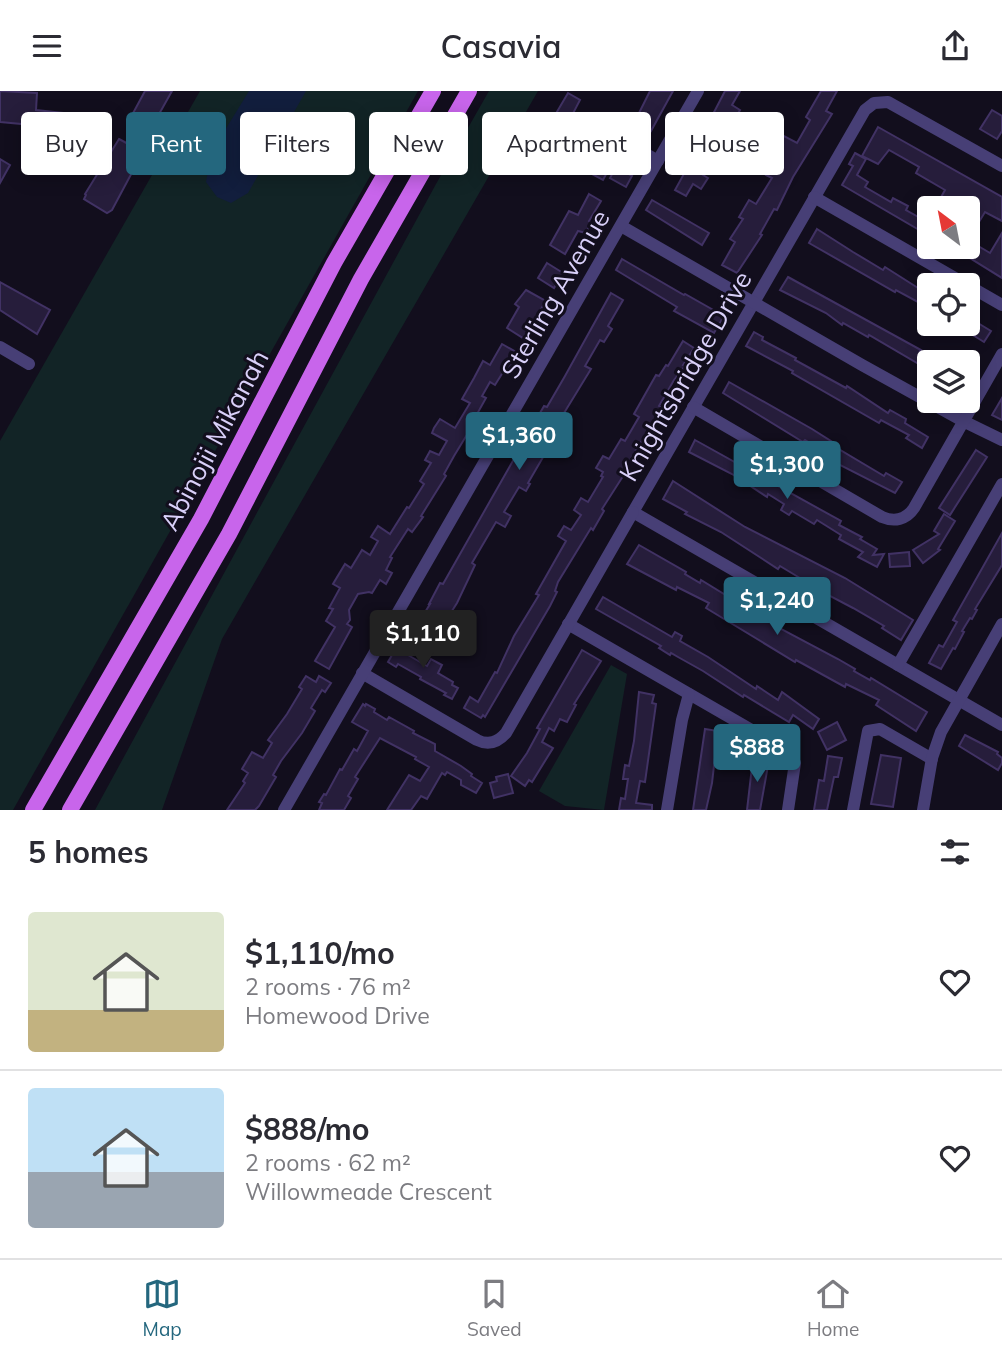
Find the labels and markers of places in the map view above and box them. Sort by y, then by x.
pin: $1,360 [462,413,576,472]
pin: $1,300 [730,441,844,501]
pin: $1,240 [720,577,834,637]
pin: $1,110 [366,611,480,670]
pin: $888 [716,725,798,784]

